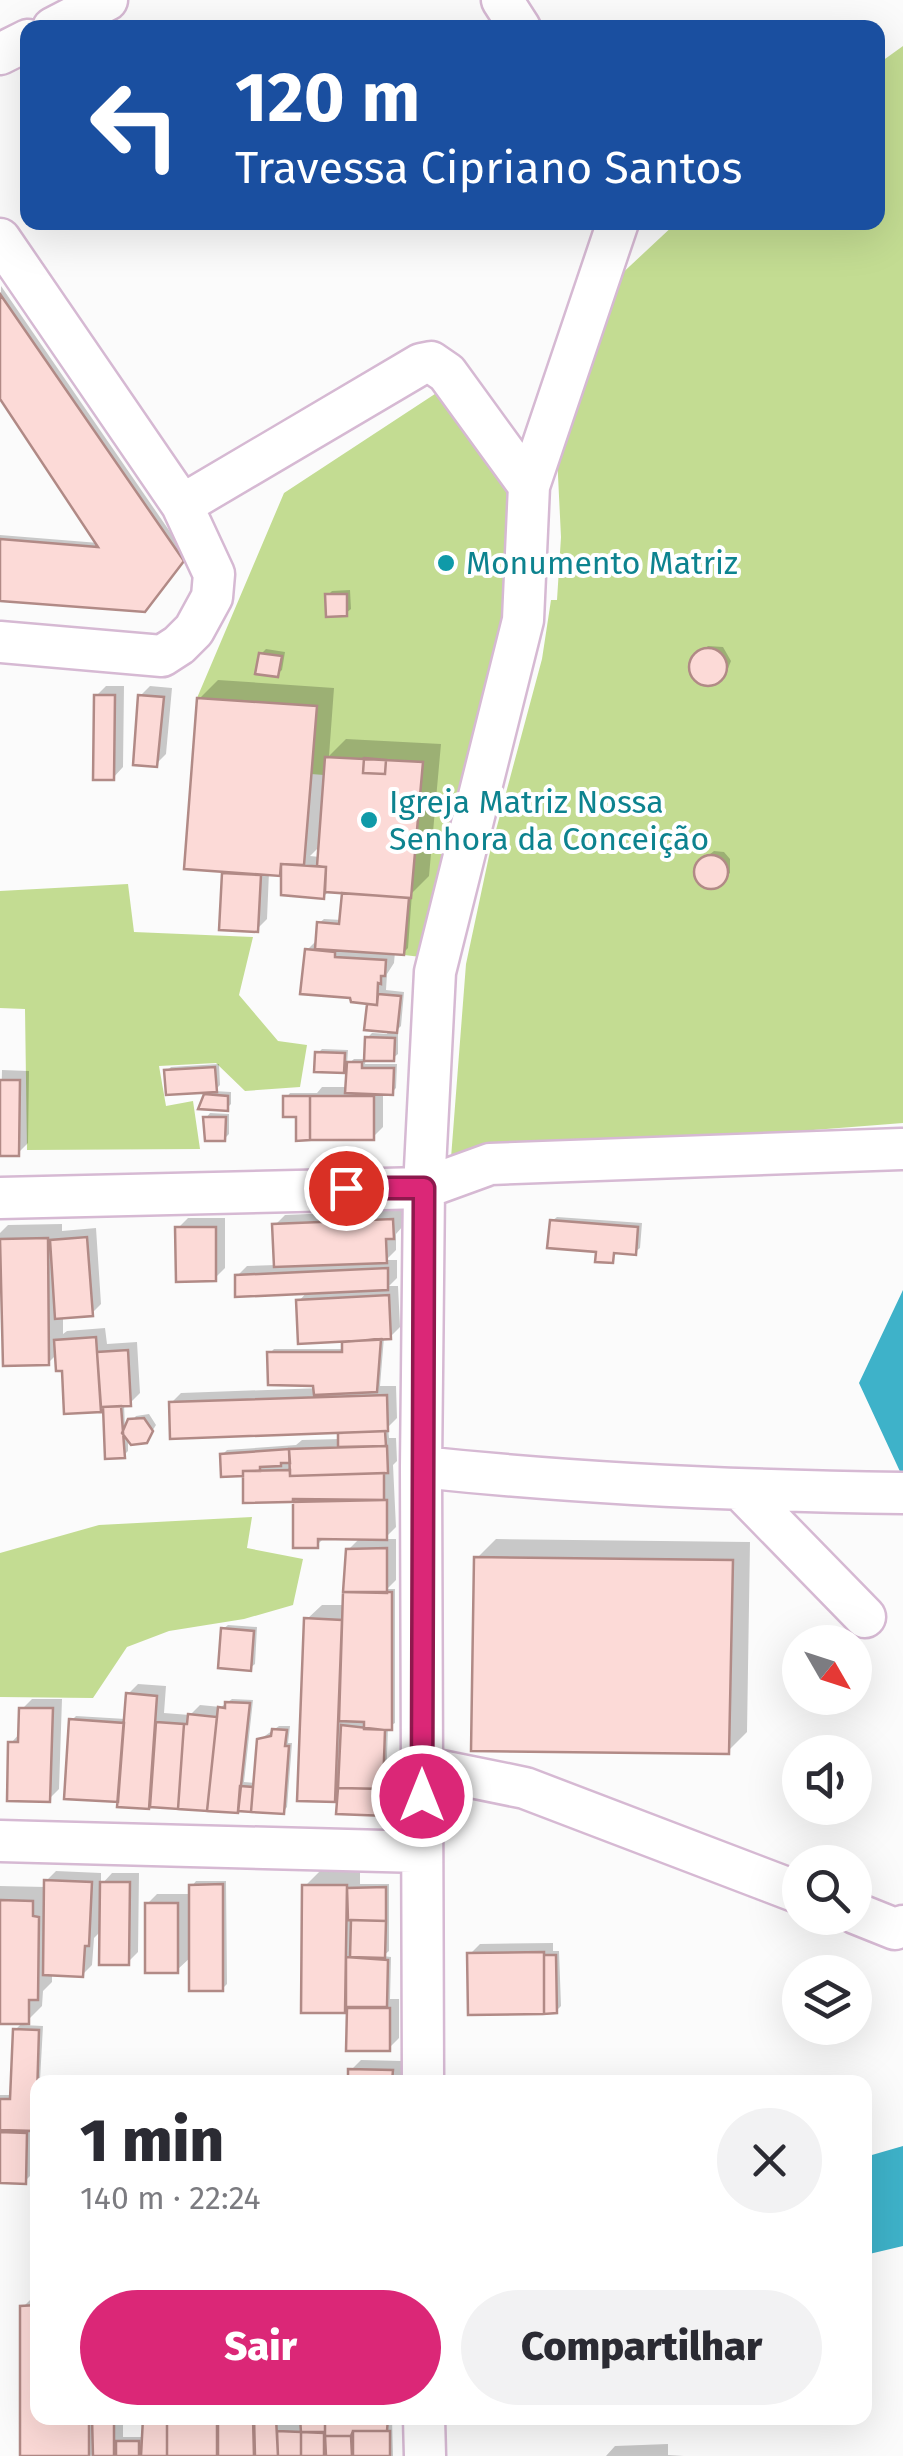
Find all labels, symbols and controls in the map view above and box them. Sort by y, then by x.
text: 120 m [235,56,420,140]
icon: left [70,60,200,190]
text: Travessa Cipriano Santos [235,141,743,195]
place label: Monumento Matriz [466,544,738,582]
marker: Monumento Matriz [435,552,457,574]
place label: Igreja Matriz Nossa Senhora da Conceição [389,783,709,858]
marker: Igreja Matriz Nossa Senhora da Conceição [358,809,380,831]
pin [304,1146,389,1231]
icon: arrive [319,1161,374,1216]
north arrow [782,1625,872,1715]
map controls [782,1625,872,2045]
button: sound [782,1735,872,1825]
position arrow [370,1744,474,1848]
button: search [782,1845,872,1935]
button: layers [782,1955,872,2045]
text: 1 min [80,2105,224,2177]
button: close [717,2108,822,2213]
text: 140 m · 22:24 [80,2179,261,2217]
button: Sair [80,2290,441,2405]
button: Compartilhar [461,2290,822,2405]

